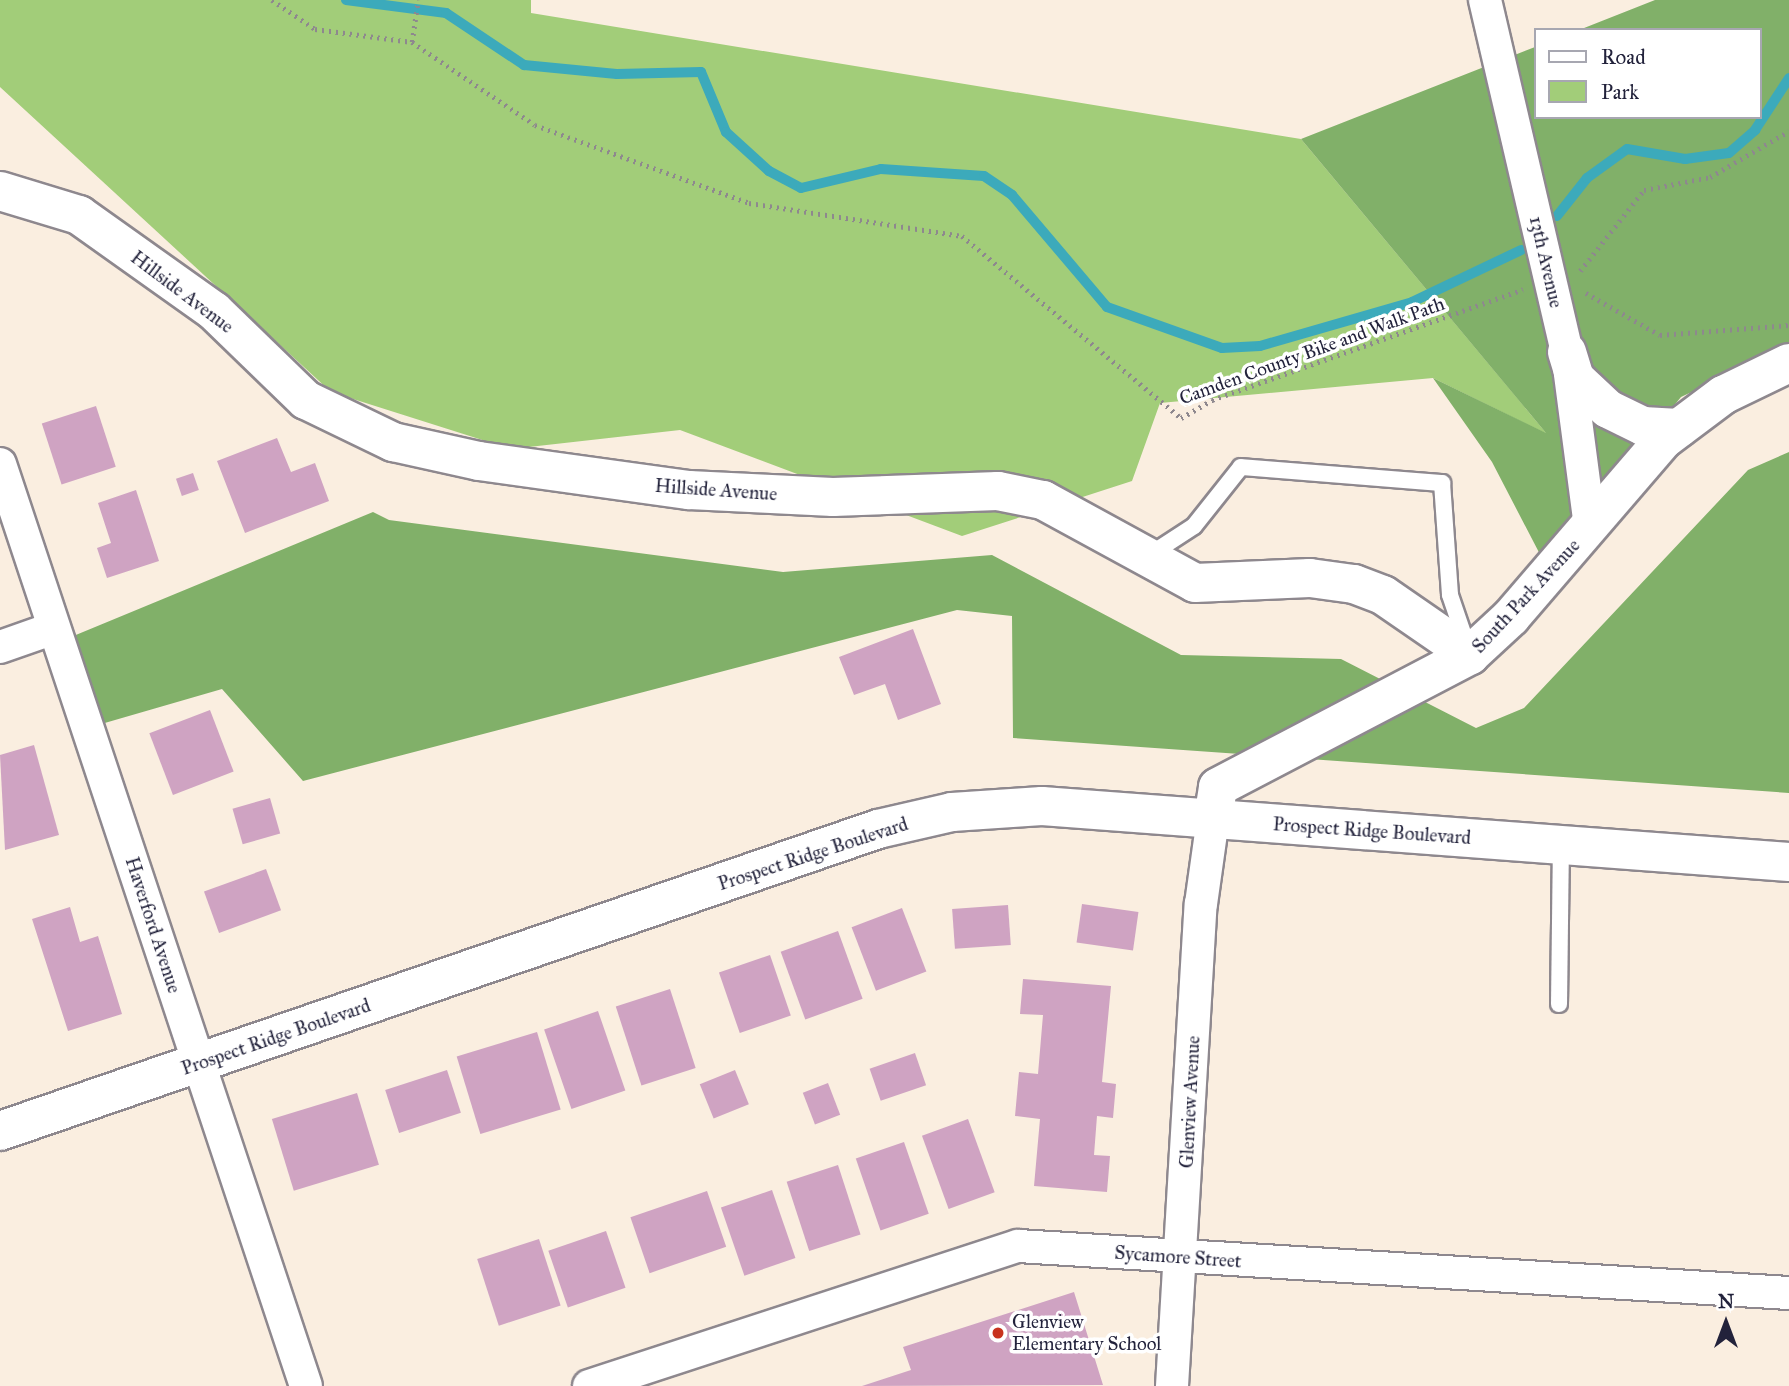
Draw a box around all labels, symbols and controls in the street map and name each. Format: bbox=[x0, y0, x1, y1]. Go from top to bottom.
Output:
legend bbox=[1534, 28, 1761, 119]
text: Road bbox=[1601, 44, 1646, 70]
text: Park bbox=[1601, 79, 1639, 105]
street label: 13th Avenue bbox=[1524, 214, 1568, 310]
street label: Hillside Avenue bbox=[126, 246, 238, 338]
street label: Camden County Bike and Walk Path bbox=[1176, 292, 1448, 410]
street label: Hillside Avenue bbox=[654, 474, 778, 506]
street label: South Park Avenue bbox=[1467, 534, 1585, 658]
street label: Prospect Ridge Boulevard bbox=[715, 812, 911, 896]
street label: Prospect Ridge Boulevard bbox=[1272, 813, 1472, 849]
street label: Haverford Avenue bbox=[120, 854, 186, 996]
street label: Prospect Ridge Boulevard bbox=[178, 994, 374, 1080]
street label: Glenview Avenue bbox=[1175, 1035, 1205, 1169]
street label: Sycamore Street bbox=[1114, 1241, 1242, 1273]
north arrow bbox=[1691, 1288, 1761, 1358]
text: N bbox=[1718, 1290, 1734, 1313]
place label: Glenview Elementary School bbox=[1012, 1311, 1161, 1355]
marker: Glenview Elementary School bbox=[990, 1325, 1006, 1341]

